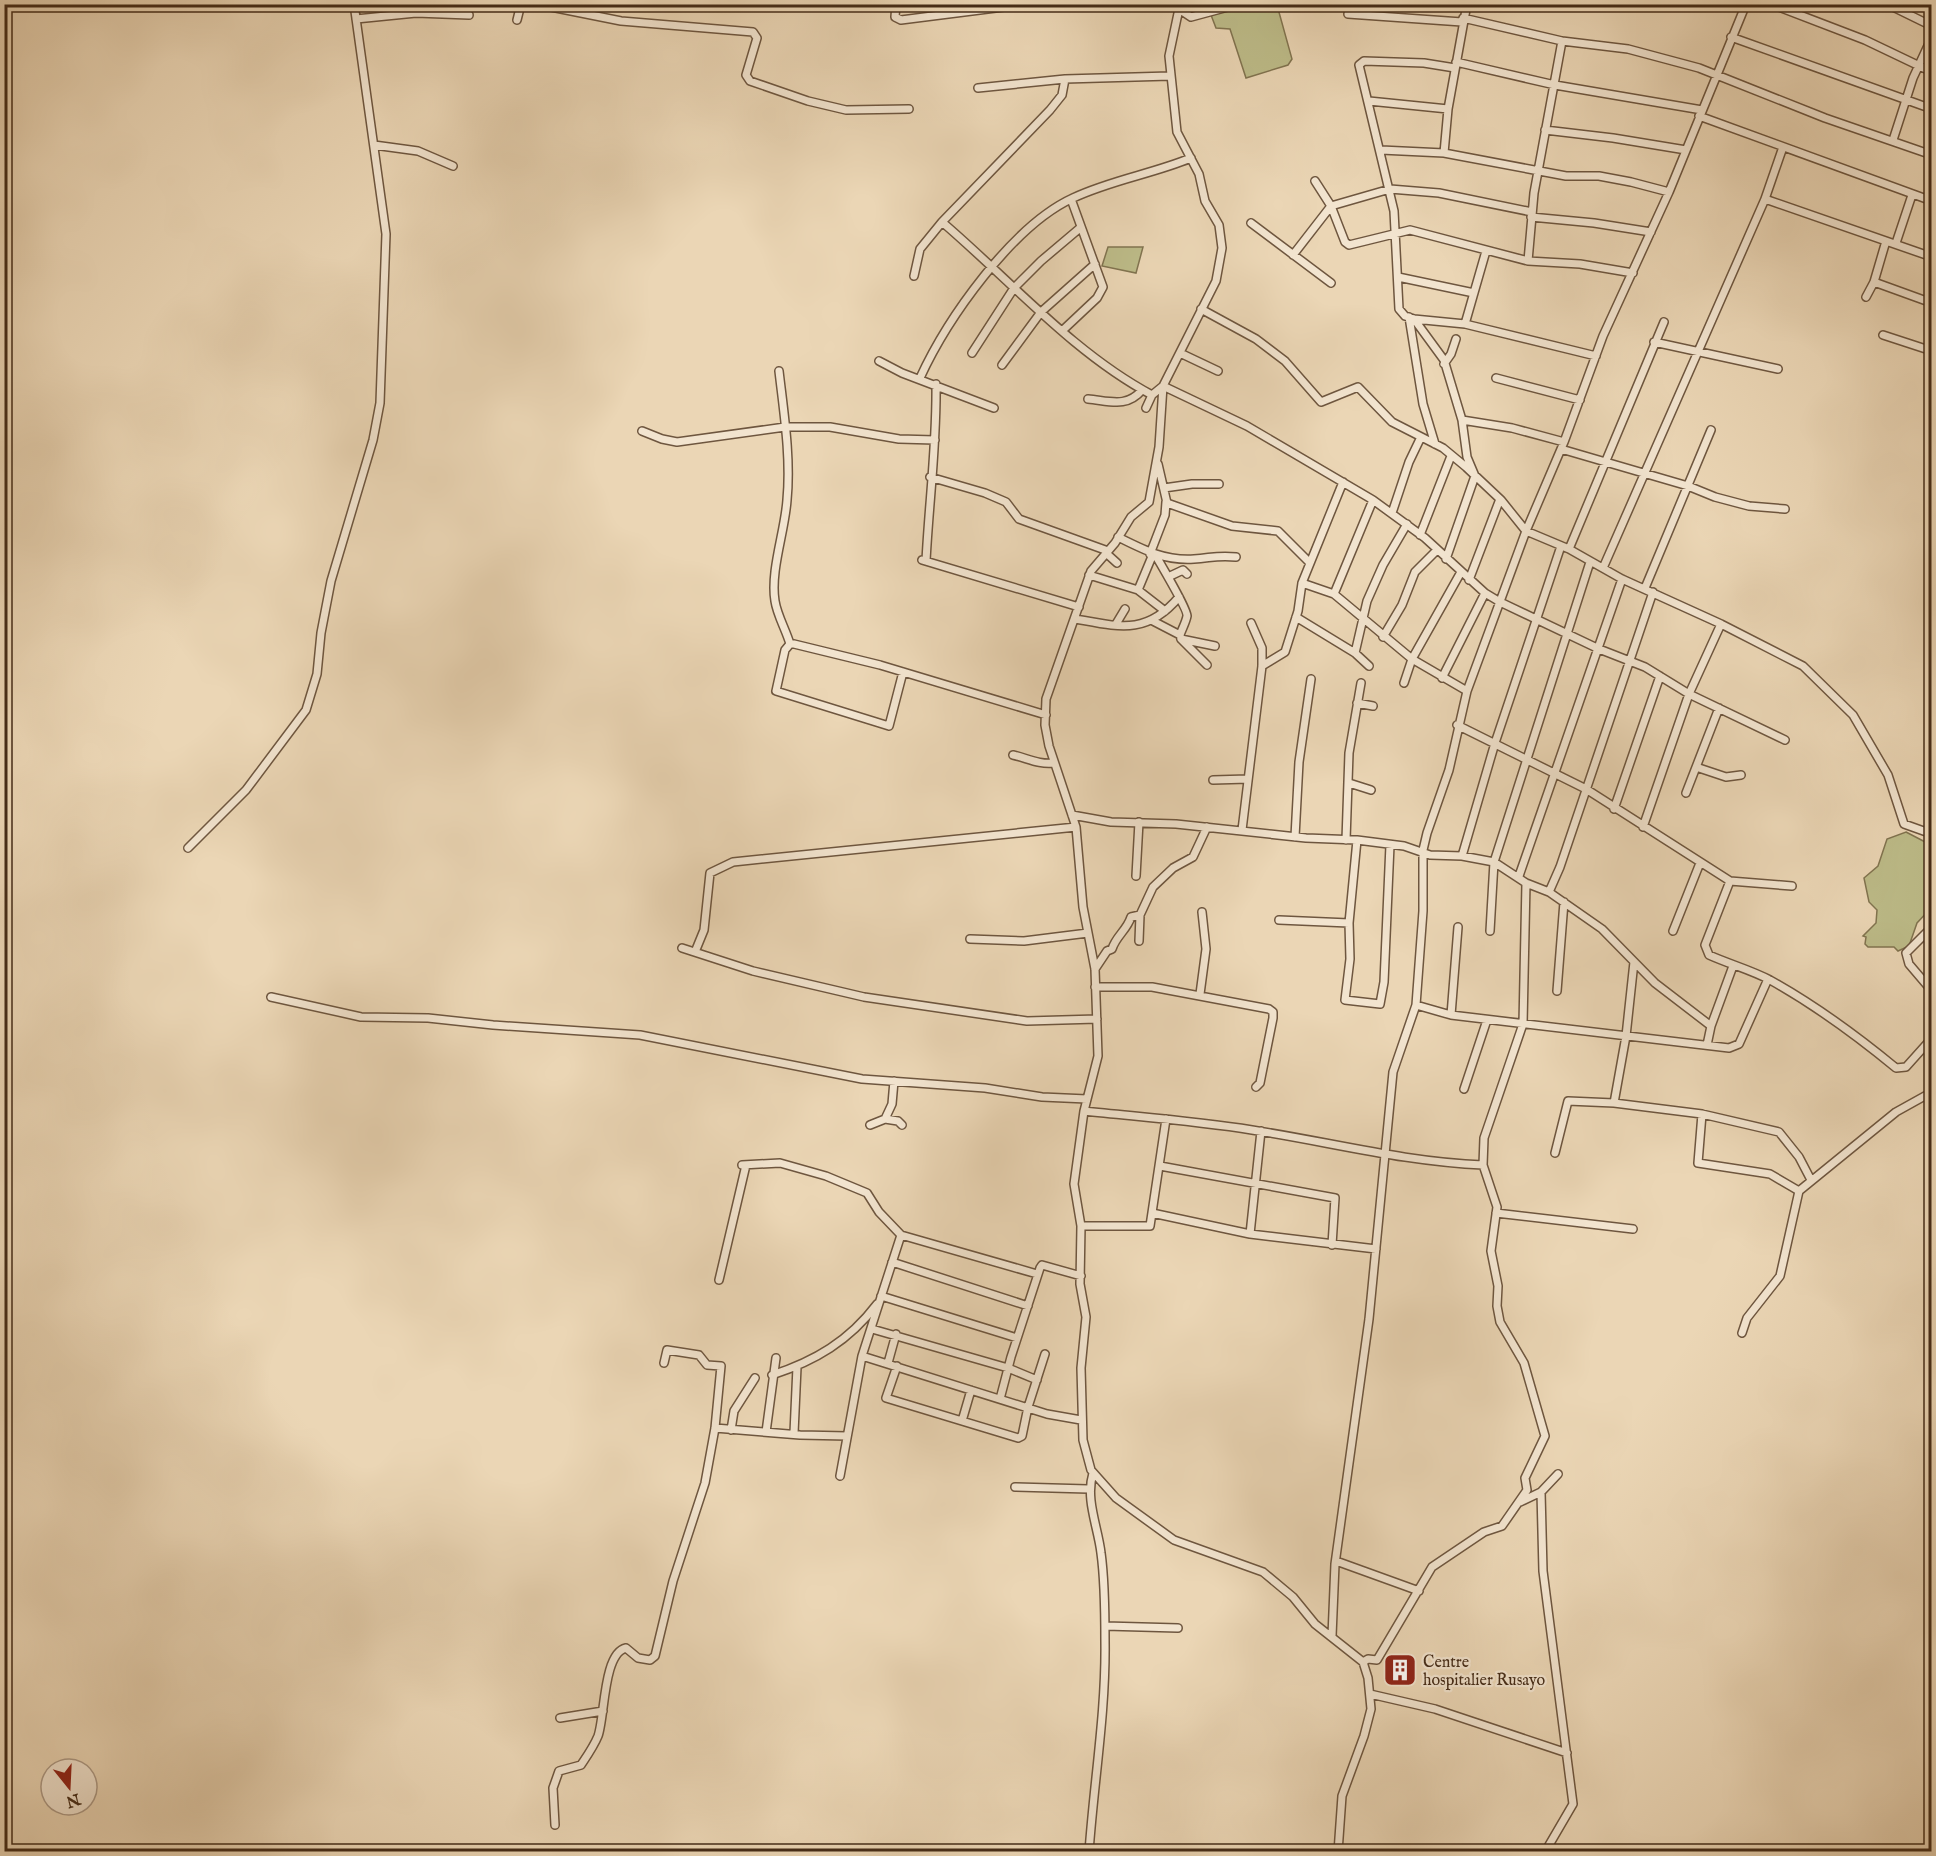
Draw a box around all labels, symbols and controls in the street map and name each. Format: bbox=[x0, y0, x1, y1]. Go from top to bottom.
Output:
building icon: Centre hospitalier Rusayo bbox=[1382, 1652, 1418, 1688]
place label: Centre hospitalier Rusayo bbox=[1423, 1653, 1546, 1691]
north arrow bbox=[39, 1757, 99, 1817]
text: N bbox=[63, 1787, 84, 1811]

